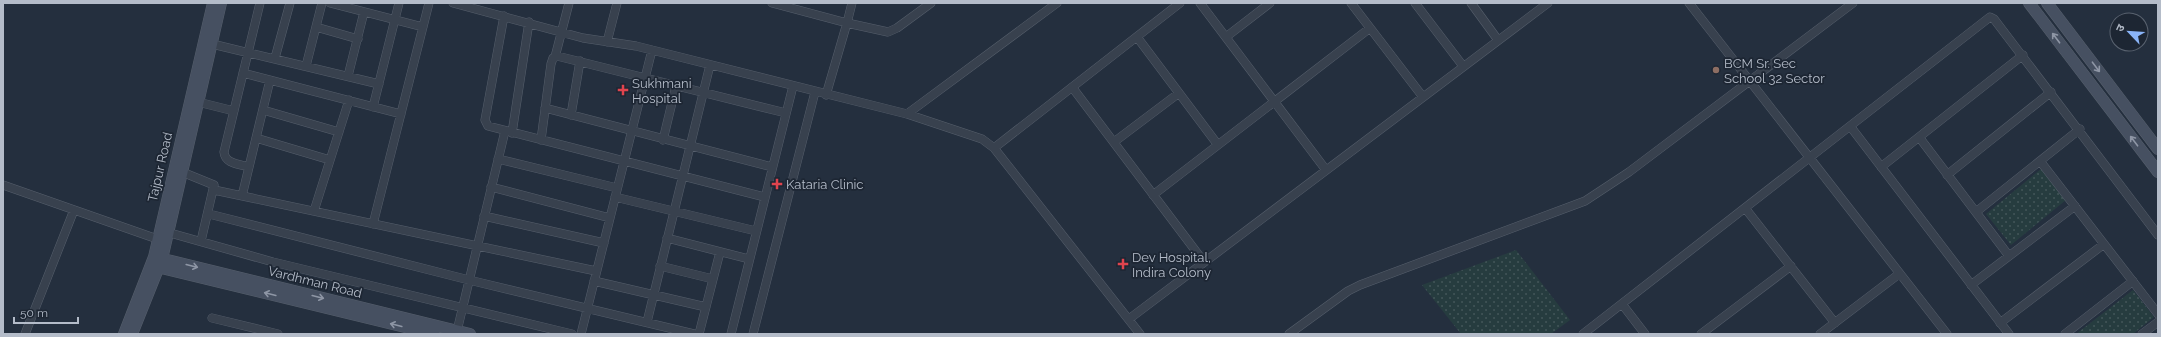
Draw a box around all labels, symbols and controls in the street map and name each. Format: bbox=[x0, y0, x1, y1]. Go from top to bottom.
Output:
north arrow bbox=[2109, 12, 2149, 52]
text: उ bbox=[2113, 22, 2128, 34]
one-way arrow bbox=[2051, 33, 2060, 44]
place label: BCM Sr. Sec School 32 Sector bbox=[1724, 56, 1825, 86]
one-way arrow bbox=[2092, 62, 2100, 73]
marker: BCM Sr. Sec School 32 Sector bbox=[1711, 65, 1721, 75]
place label: Sukhmani Hospital bbox=[632, 76, 692, 106]
marker: Sukhmani Hospital bbox=[617, 84, 629, 96]
street label: Tajpur Road bbox=[145, 131, 175, 203]
one-way arrow bbox=[2130, 136, 2139, 147]
place label: Kataria Clinic bbox=[786, 177, 863, 192]
marker: Kataria Clinic bbox=[771, 178, 783, 190]
place label: Dev Hospital, Indira Colony bbox=[1132, 250, 1211, 280]
marker: Dev Hospital, Indira Colony bbox=[1117, 258, 1129, 270]
one-way arrow bbox=[185, 263, 198, 270]
street label: Vardhman Road bbox=[266, 263, 364, 301]
one-way arrow bbox=[264, 290, 277, 298]
one-way arrow bbox=[311, 294, 324, 301]
scale bar bbox=[14, 299, 78, 325]
text: 50 m bbox=[20, 306, 48, 320]
one-way arrow bbox=[390, 320, 403, 328]

